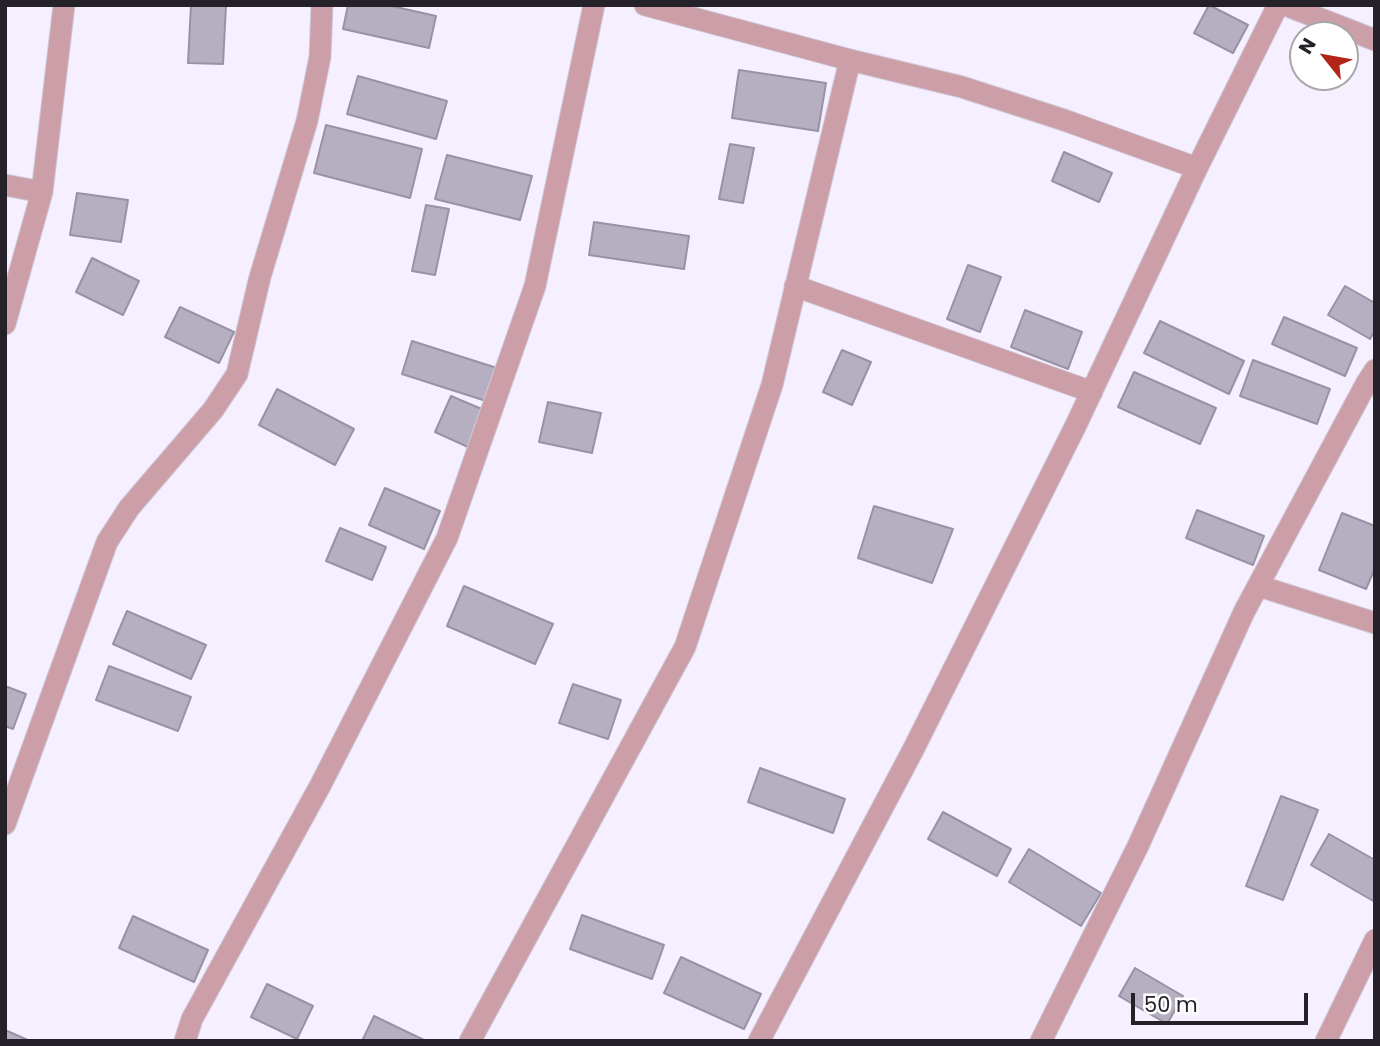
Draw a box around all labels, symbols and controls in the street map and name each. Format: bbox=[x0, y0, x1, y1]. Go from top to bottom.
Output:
north arrow bbox=[1289, 21, 1359, 91]
text: N bbox=[1292, 33, 1323, 59]
scale bar bbox=[1135, 979, 1312, 1023]
text: 50 m bbox=[1144, 990, 1198, 1019]

